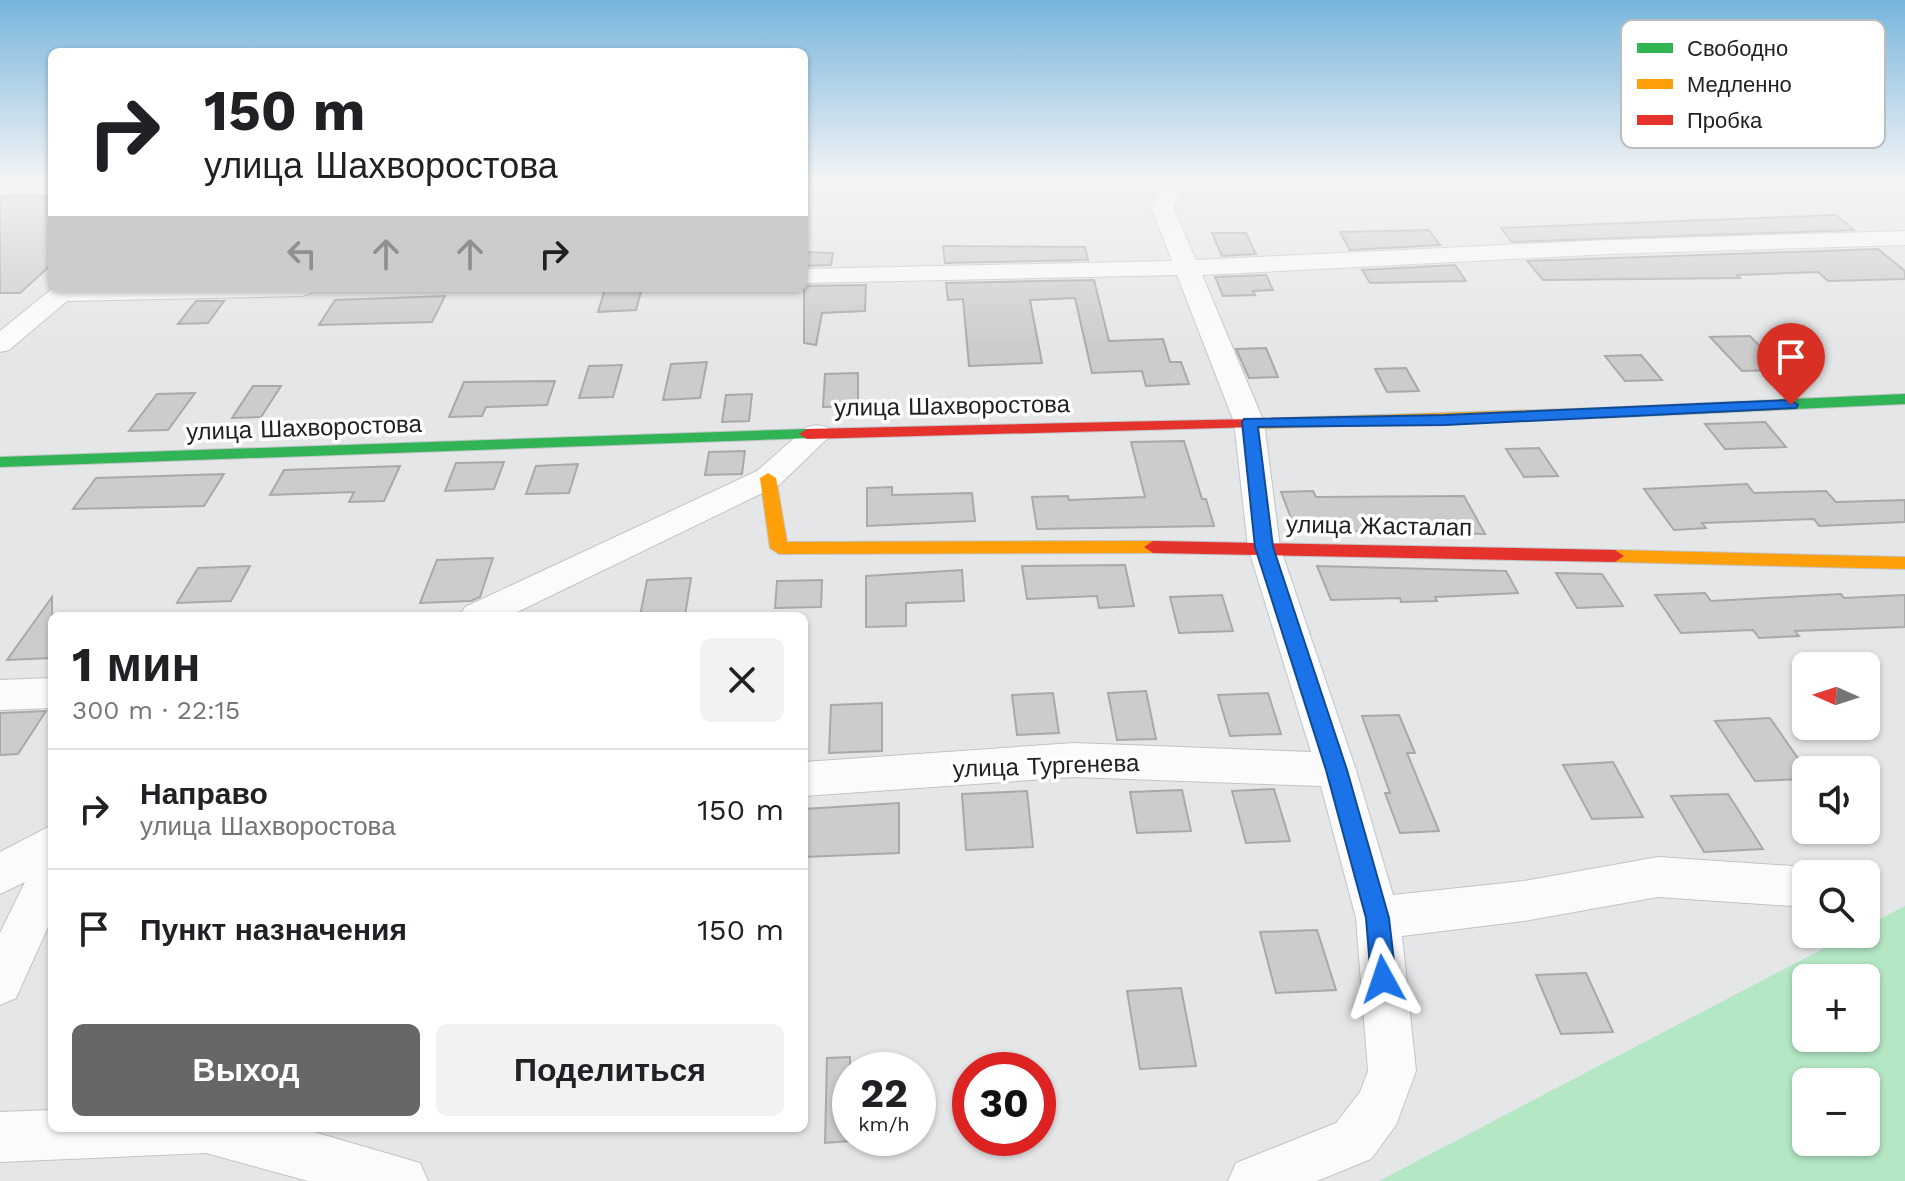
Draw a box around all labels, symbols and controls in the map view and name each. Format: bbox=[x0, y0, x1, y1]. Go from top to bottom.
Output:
legend bbox=[1621, 20, 1885, 148]
text: Свободно bbox=[1687, 36, 1788, 61]
text: Медленно bbox=[1687, 72, 1792, 97]
text: 150 m bbox=[204, 78, 366, 144]
icon: right bbox=[72, 80, 176, 184]
text: Пробка bbox=[1687, 108, 1763, 133]
text: улица Шахворостова bbox=[204, 145, 558, 187]
icon: left bbox=[280, 232, 324, 276]
icon: ahead bbox=[364, 232, 408, 276]
icon: ahead bbox=[448, 232, 492, 276]
icon: right bbox=[532, 232, 576, 276]
pin bbox=[1757, 323, 1825, 405]
icon: arrive bbox=[1769, 335, 1813, 379]
street label: улица Шахворостова bbox=[834, 390, 1071, 422]
street label: улица Шахворостова bbox=[186, 410, 423, 446]
street label: улица Жасталап bbox=[1286, 510, 1472, 542]
text: 1 мин bbox=[72, 636, 200, 693]
button: close bbox=[700, 638, 784, 722]
north arrow bbox=[1792, 652, 1880, 740]
map controls bbox=[1792, 652, 1880, 1156]
text: 300 m · 22:15 bbox=[72, 695, 240, 725]
street label: улица Тургенева bbox=[952, 749, 1140, 783]
button: sound bbox=[1792, 756, 1880, 844]
text: Направо bbox=[140, 776, 268, 811]
icon: right bbox=[72, 787, 116, 831]
text: 150 m bbox=[697, 792, 784, 827]
text: улица Шахворостова bbox=[140, 811, 396, 841]
button: search bbox=[1792, 860, 1880, 948]
icon: arrive bbox=[72, 907, 116, 951]
text: Пункт назначения bbox=[140, 912, 407, 947]
text: 150 m bbox=[697, 912, 784, 947]
position arrow bbox=[1341, 937, 1425, 1021]
button: + bbox=[1792, 964, 1880, 1052]
button: Выход bbox=[72, 1024, 420, 1116]
button: Поделиться bbox=[436, 1024, 784, 1116]
speed limit sign: 30 bbox=[952, 1052, 1056, 1156]
button: − bbox=[1792, 1068, 1880, 1156]
text: 22 bbox=[860, 1070, 908, 1117]
text: km/h bbox=[858, 1112, 910, 1136]

